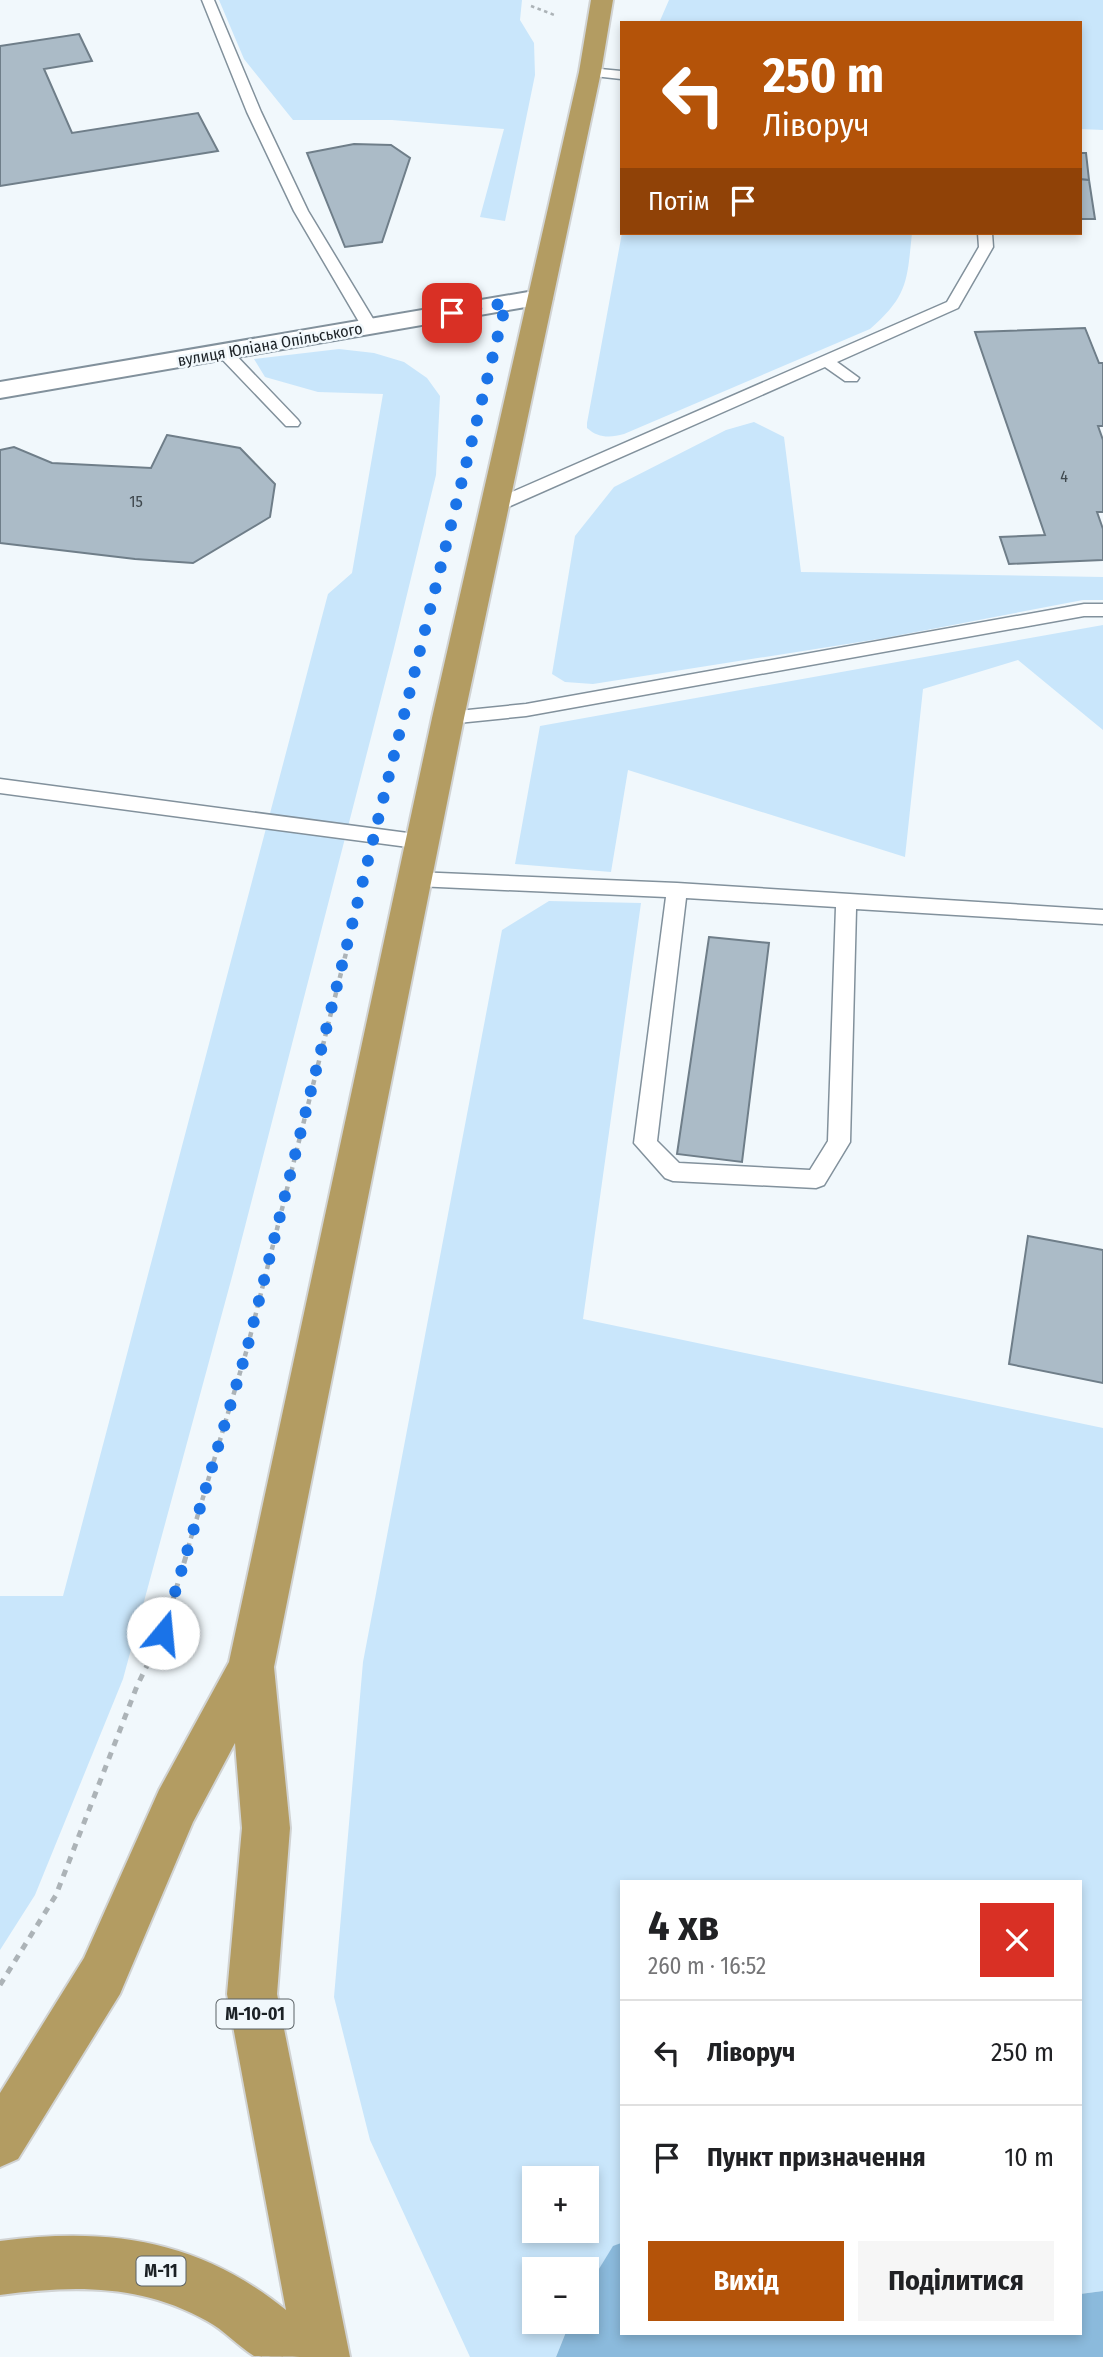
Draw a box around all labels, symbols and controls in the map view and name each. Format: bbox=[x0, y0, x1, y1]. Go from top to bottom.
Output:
text: 250 m bbox=[763, 46, 884, 105]
icon: left bbox=[648, 49, 739, 140]
text: Ліворуч bbox=[763, 106, 870, 144]
icon: arrive bbox=[724, 182, 762, 220]
text: Потім bbox=[648, 186, 710, 217]
pin bbox=[422, 283, 482, 343]
icon: arrive bbox=[433, 294, 471, 332]
street label: вулиця Юліана Опільського bbox=[176, 319, 364, 370]
house number: 4 bbox=[1060, 467, 1068, 486]
house number: 15 bbox=[129, 492, 143, 511]
position arrow bbox=[126, 1596, 200, 1670]
text: 4 хв bbox=[648, 1901, 719, 1951]
button: close bbox=[980, 1903, 1054, 1977]
text: 260 m · 16:52 bbox=[648, 1952, 766, 1980]
road number: М-10-01 bbox=[216, 2000, 294, 2028]
icon: left bbox=[648, 2034, 686, 2072]
text: Ліворуч bbox=[707, 2037, 795, 2068]
text: 250 m bbox=[991, 2037, 1054, 2068]
icon: arrive bbox=[648, 2139, 686, 2177]
text: Пункт призначення bbox=[707, 2142, 926, 2173]
text: 10 m bbox=[1004, 2142, 1054, 2173]
map controls bbox=[522, 2166, 599, 2334]
button: + bbox=[522, 2166, 599, 2243]
button: Вихід bbox=[648, 2241, 844, 2321]
button: Поділитися bbox=[858, 2241, 1054, 2321]
road number: М-11 bbox=[136, 2256, 186, 2286]
button: − bbox=[522, 2257, 599, 2334]

